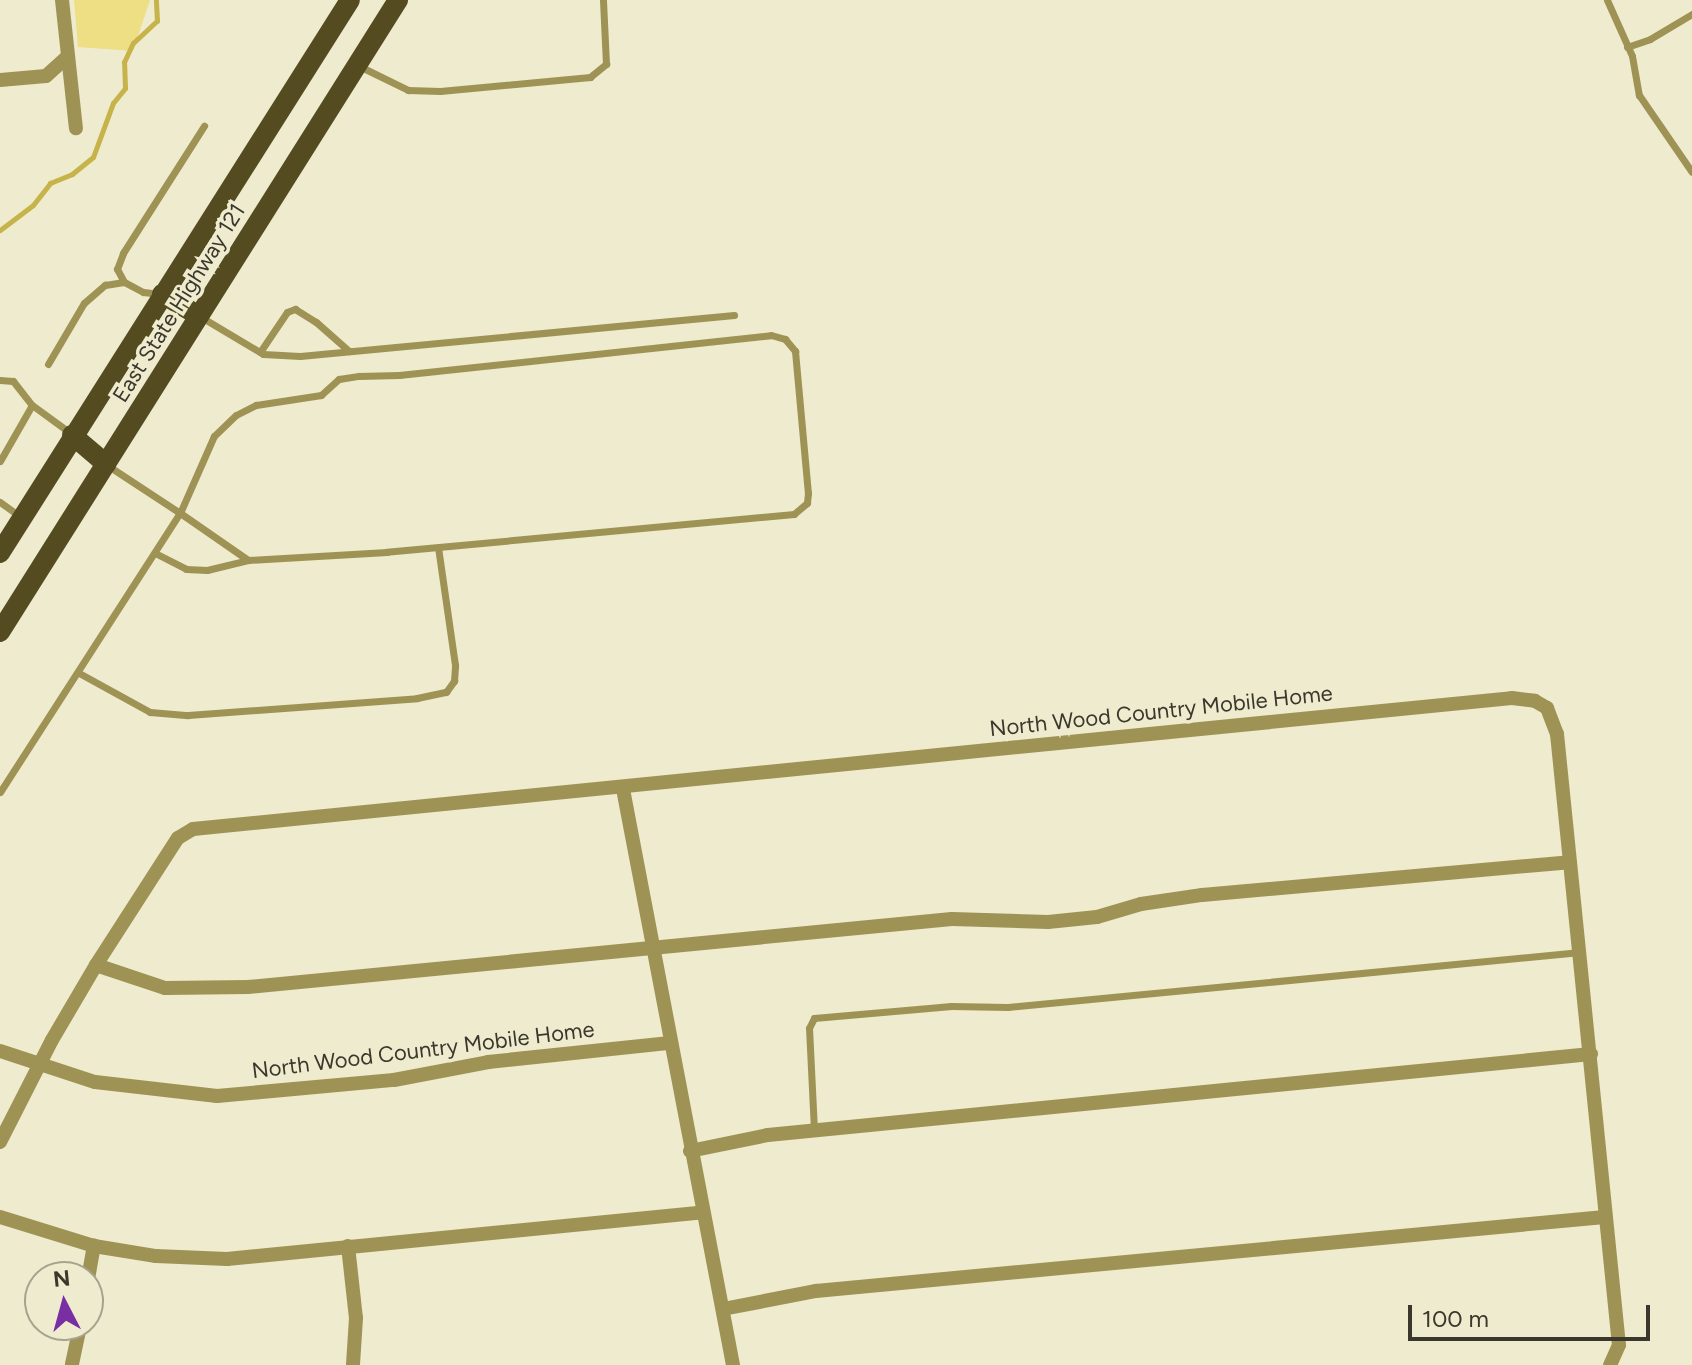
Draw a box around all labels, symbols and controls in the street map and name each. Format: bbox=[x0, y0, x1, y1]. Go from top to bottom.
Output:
street label: East State Highway 121 bbox=[107, 199, 251, 407]
street label: North Wood Country Mobile Home bbox=[988, 680, 1334, 742]
street label: North Wood Country Mobile Home bbox=[250, 1016, 596, 1084]
north arrow bbox=[24, 1261, 104, 1341]
text: N bbox=[52, 1264, 72, 1293]
scale bar bbox=[1412, 1289, 1654, 1339]
text: 100 m bbox=[1422, 1304, 1489, 1333]

